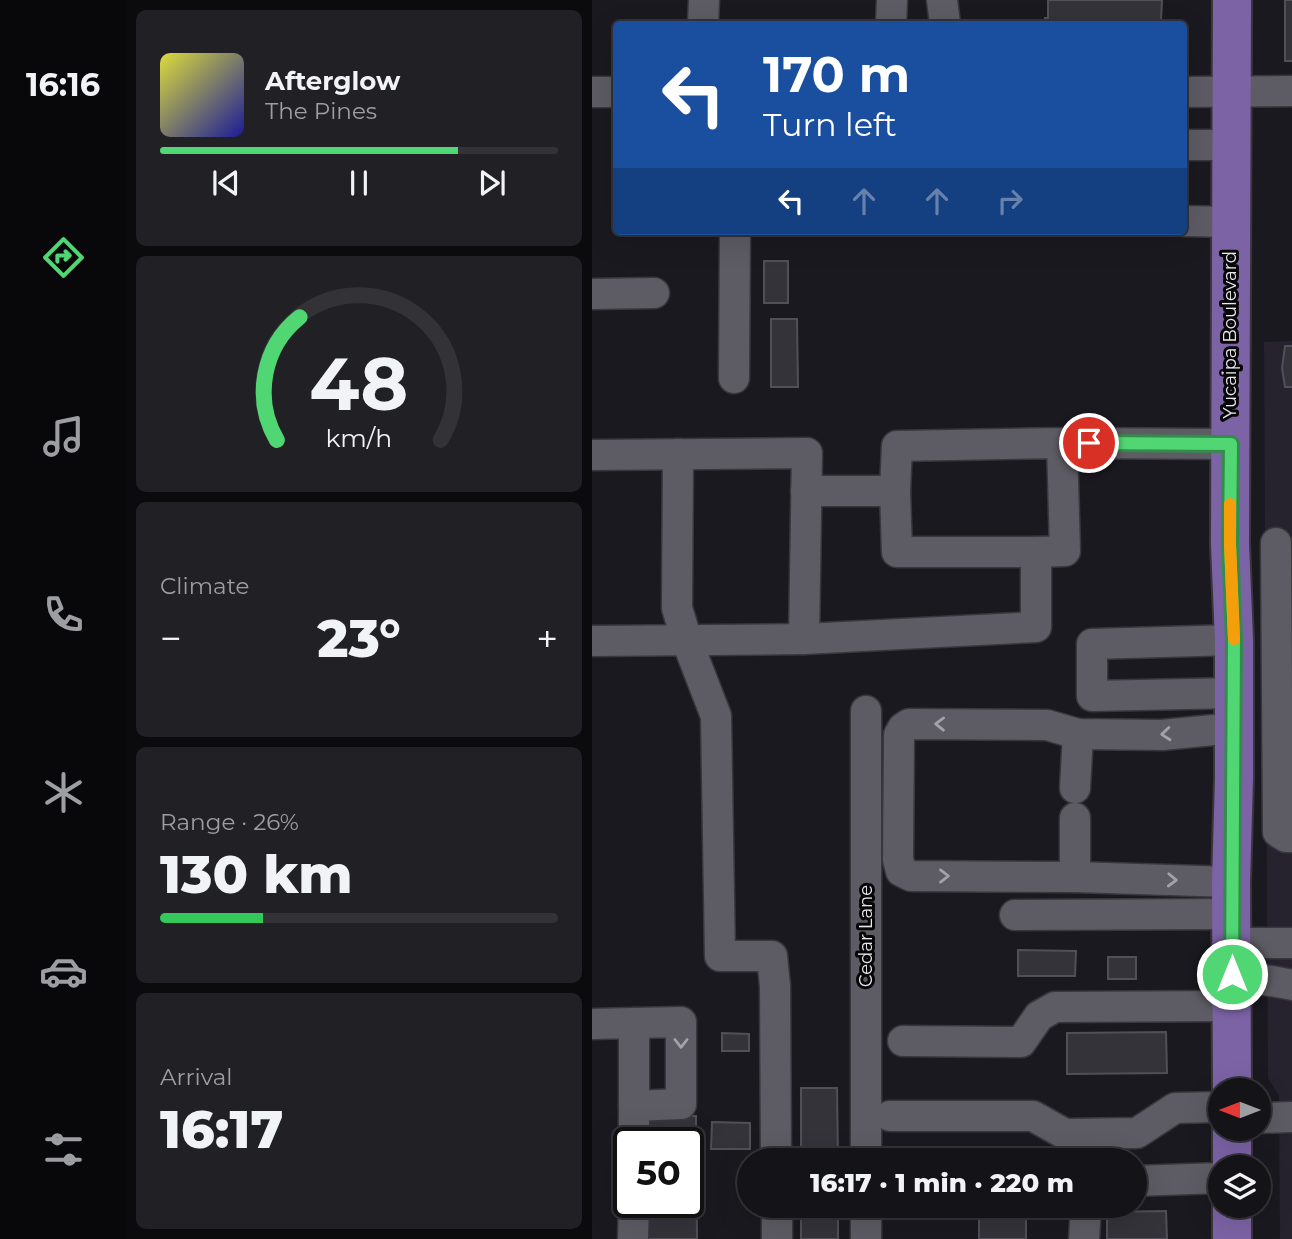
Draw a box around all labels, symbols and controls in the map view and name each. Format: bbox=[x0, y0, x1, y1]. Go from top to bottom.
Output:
text: 170 m bbox=[763, 45, 910, 104]
icon: left bbox=[648, 49, 739, 140]
text: 16:16 bbox=[26, 65, 100, 104]
text: Afterglow bbox=[265, 65, 400, 97]
text: The Pines bbox=[265, 97, 377, 125]
text: Turn left bbox=[763, 105, 897, 144]
icon: previous bbox=[207, 164, 245, 202]
icon: pause bbox=[340, 164, 378, 202]
icon: next bbox=[473, 164, 511, 202]
icon: left bbox=[772, 182, 810, 220]
icon: ahead bbox=[845, 182, 883, 220]
icon: ahead bbox=[918, 182, 956, 220]
icon: right bbox=[991, 182, 1029, 220]
icon: directions bbox=[39, 233, 88, 282]
street label: Yucaipa Boulevard bbox=[1219, 251, 1241, 419]
text: 48 bbox=[310, 340, 408, 428]
icon: music bbox=[39, 412, 88, 461]
pin bbox=[1059, 413, 1119, 473]
text: km/h bbox=[326, 422, 392, 452]
icon: arrive bbox=[1070, 424, 1108, 462]
text: Climate bbox=[160, 572, 249, 600]
icon: phone bbox=[39, 590, 88, 639]
text: 23° bbox=[317, 607, 401, 670]
text: − bbox=[160, 615, 182, 662]
text: + bbox=[536, 615, 558, 662]
one-way arrow bbox=[935, 716, 945, 732]
one-way arrow bbox=[1161, 726, 1172, 741]
icon: climate bbox=[39, 768, 88, 817]
text: Range · 26% bbox=[160, 808, 299, 836]
text: 130 km bbox=[160, 843, 353, 906]
one-way arrow bbox=[939, 868, 950, 884]
one-way arrow bbox=[1166, 873, 1177, 888]
street label: Cedar Lane bbox=[855, 885, 877, 987]
position arrow bbox=[1195, 937, 1269, 1011]
icon: car bbox=[39, 947, 88, 996]
one-way arrow bbox=[673, 1038, 689, 1049]
text: Arrival bbox=[160, 1063, 233, 1091]
north arrow bbox=[1208, 1078, 1271, 1141]
map controls bbox=[1208, 1078, 1271, 1218]
text: 16:17 bbox=[160, 1098, 283, 1161]
icon: filters bbox=[39, 1125, 88, 1174]
speed limit sign: 50 bbox=[613, 1127, 704, 1218]
button: layers bbox=[1208, 1155, 1271, 1218]
text: 16:17 · 1 min · 220 m bbox=[810, 1167, 1074, 1199]

